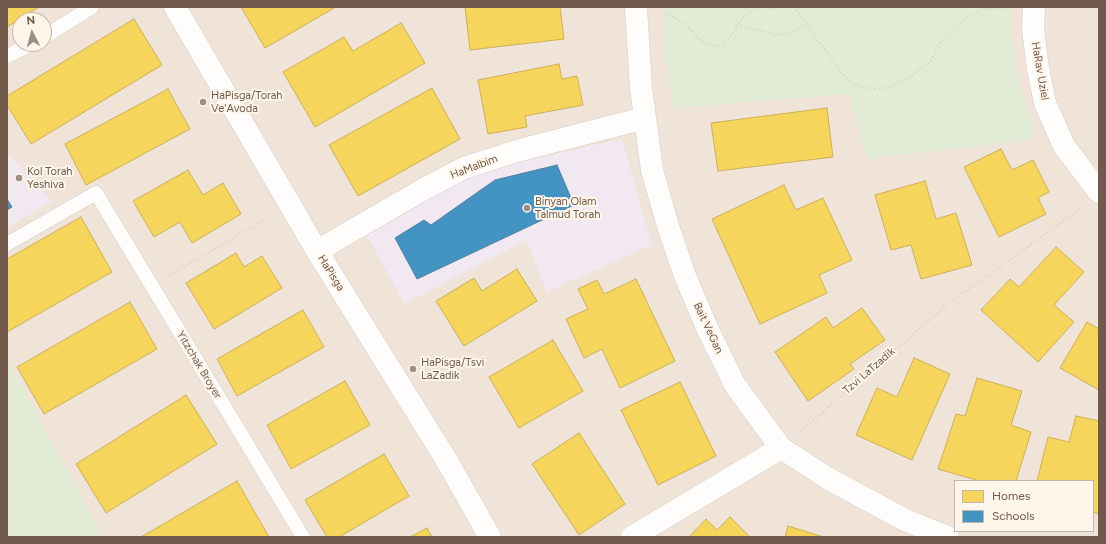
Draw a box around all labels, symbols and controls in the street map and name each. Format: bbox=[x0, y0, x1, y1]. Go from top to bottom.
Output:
north arrow bbox=[12, 12, 52, 52]
text: N bbox=[26, 14, 36, 27]
street label: HaRav Uziel bbox=[1028, 41, 1052, 101]
place label: HaPisga/Torah Ve'Avoda bbox=[211, 89, 283, 115]
marker: HaPisga/Torah Ve'Avoda bbox=[198, 97, 208, 107]
street label: HaMalbim bbox=[448, 152, 500, 182]
place label: Kol Torah Yeshiva bbox=[27, 165, 72, 191]
marker: Kol Torah Yeshiva bbox=[14, 173, 24, 183]
place label: Binyan Olam Talmud Torah bbox=[535, 195, 600, 221]
marker: Binyan Olam Talmud Torah bbox=[522, 203, 532, 213]
street label: HaPisga bbox=[315, 253, 347, 293]
street label: Bait VeGan bbox=[690, 300, 726, 356]
street label: Yitzchak Broyer bbox=[174, 329, 224, 401]
street label: Tzvi LaTzadik bbox=[840, 345, 898, 397]
place label: HaPisga/Tsvi LaZadik bbox=[421, 356, 484, 382]
marker: HaPisga/Tsvi LaZadik bbox=[408, 364, 418, 374]
legend bbox=[954, 480, 1094, 532]
text: Homes bbox=[992, 489, 1030, 503]
text: Schools bbox=[992, 509, 1035, 523]

